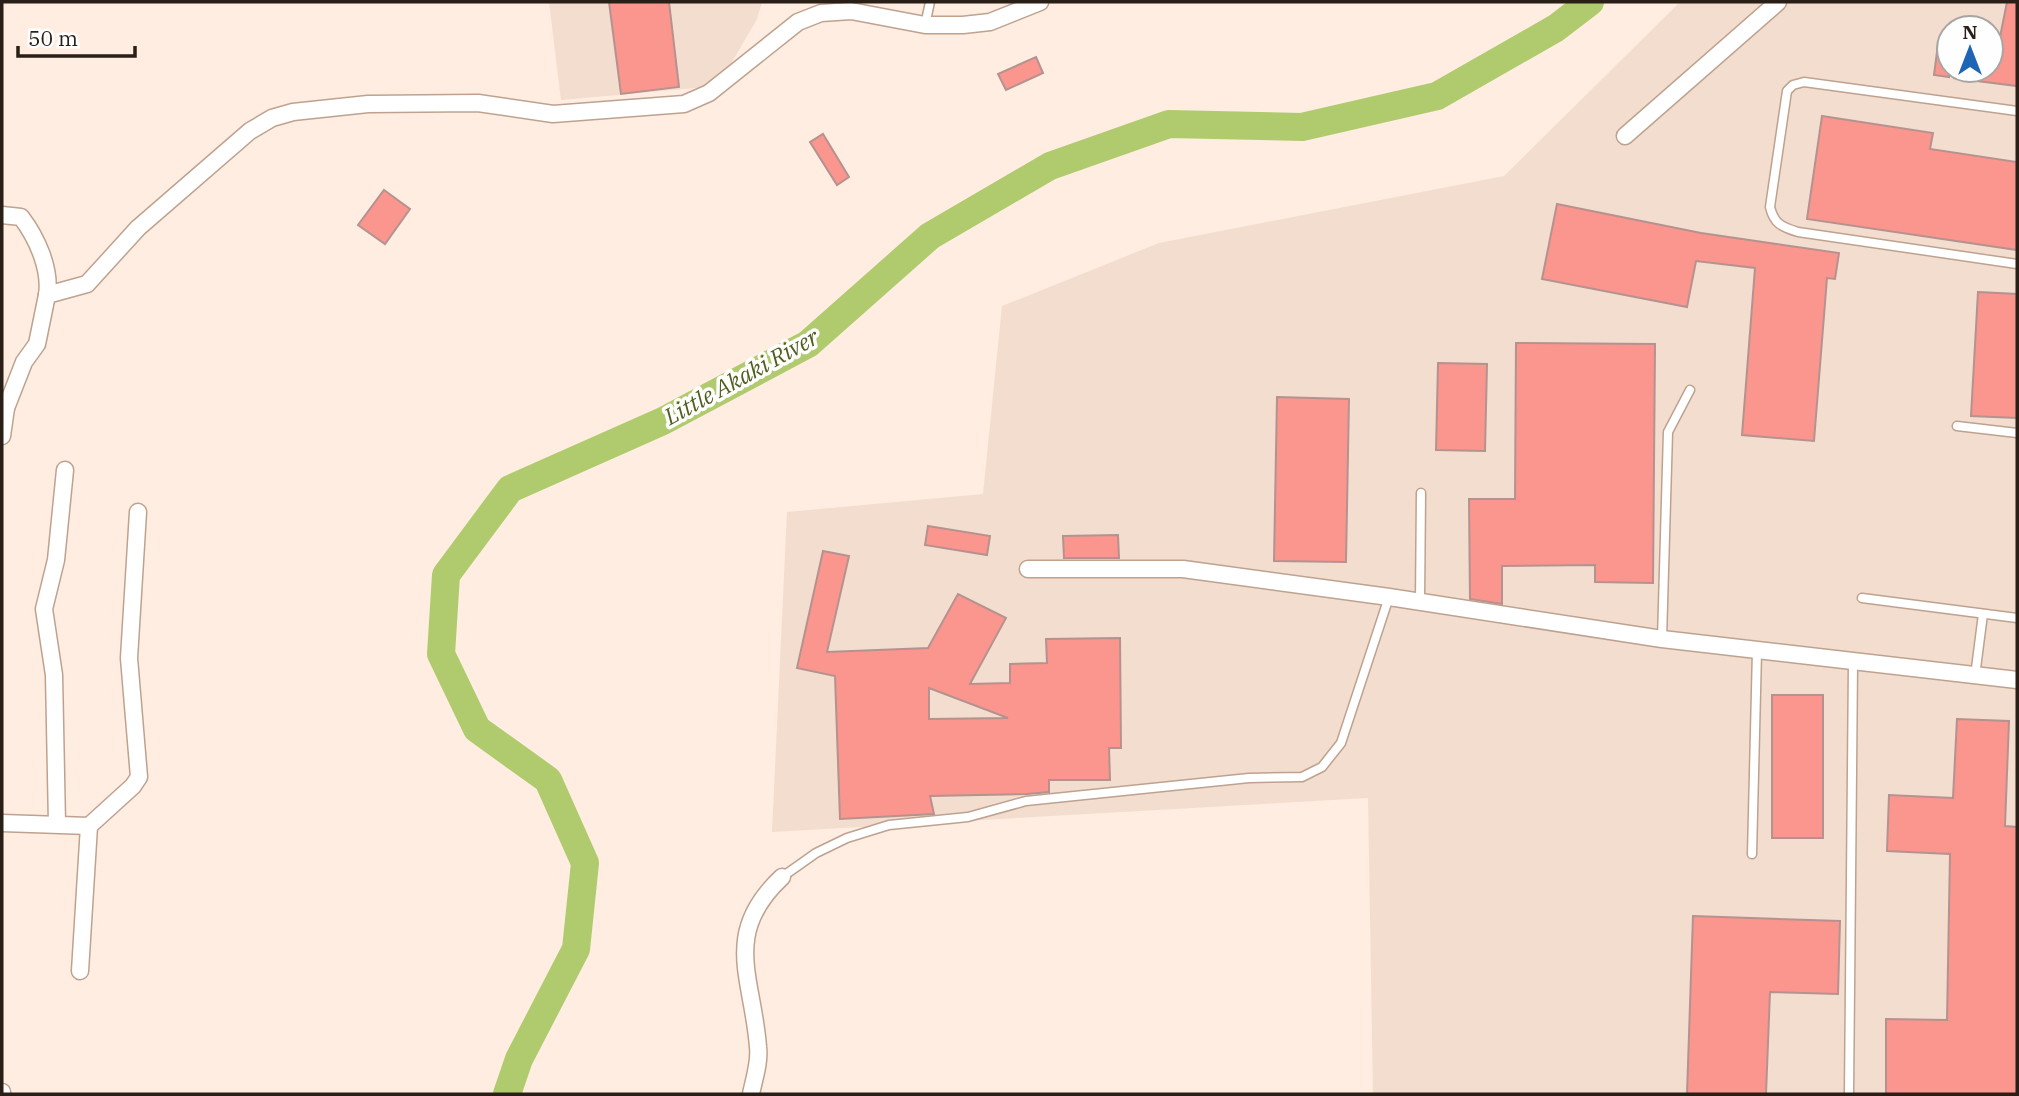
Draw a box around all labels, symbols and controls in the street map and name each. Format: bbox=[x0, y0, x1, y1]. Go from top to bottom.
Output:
scale bar bbox=[18, 14, 135, 58]
north arrow bbox=[1935, 14, 2005, 84]
text: N bbox=[1962, 20, 1978, 44]
text: 50 m bbox=[28, 24, 78, 52]
water label: Little Akaki River bbox=[658, 321, 824, 431]

